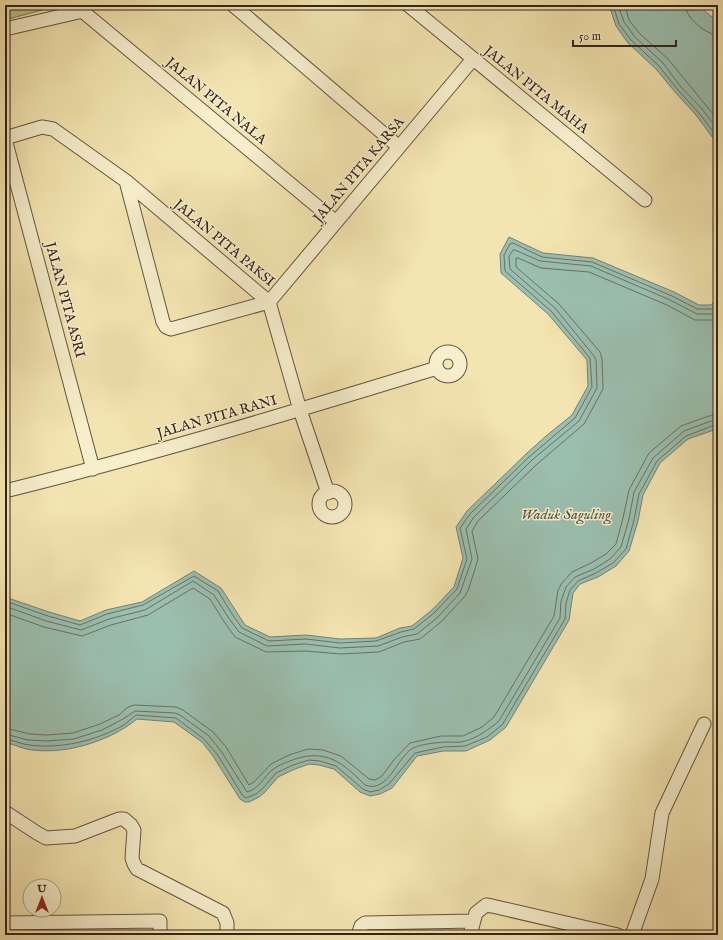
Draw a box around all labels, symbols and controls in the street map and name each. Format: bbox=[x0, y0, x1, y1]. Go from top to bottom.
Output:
scale bar bbox=[573, 22, 676, 48]
text: 50 m bbox=[579, 29, 601, 44]
street label: JALAN PITA MAHA bbox=[478, 41, 593, 138]
street label: JALAN PITA NALA bbox=[160, 52, 271, 149]
street label: JALAN PITA KARSA bbox=[308, 113, 409, 228]
street label: JALAN PITA PAKSI bbox=[168, 194, 278, 291]
street label: JALAN PITA ASRI bbox=[40, 238, 89, 360]
street label: JALAN PITA RANI bbox=[153, 391, 279, 443]
water label: Waduk Saguling bbox=[521, 505, 612, 525]
north arrow bbox=[22, 878, 62, 918]
text: U bbox=[36, 882, 47, 896]

